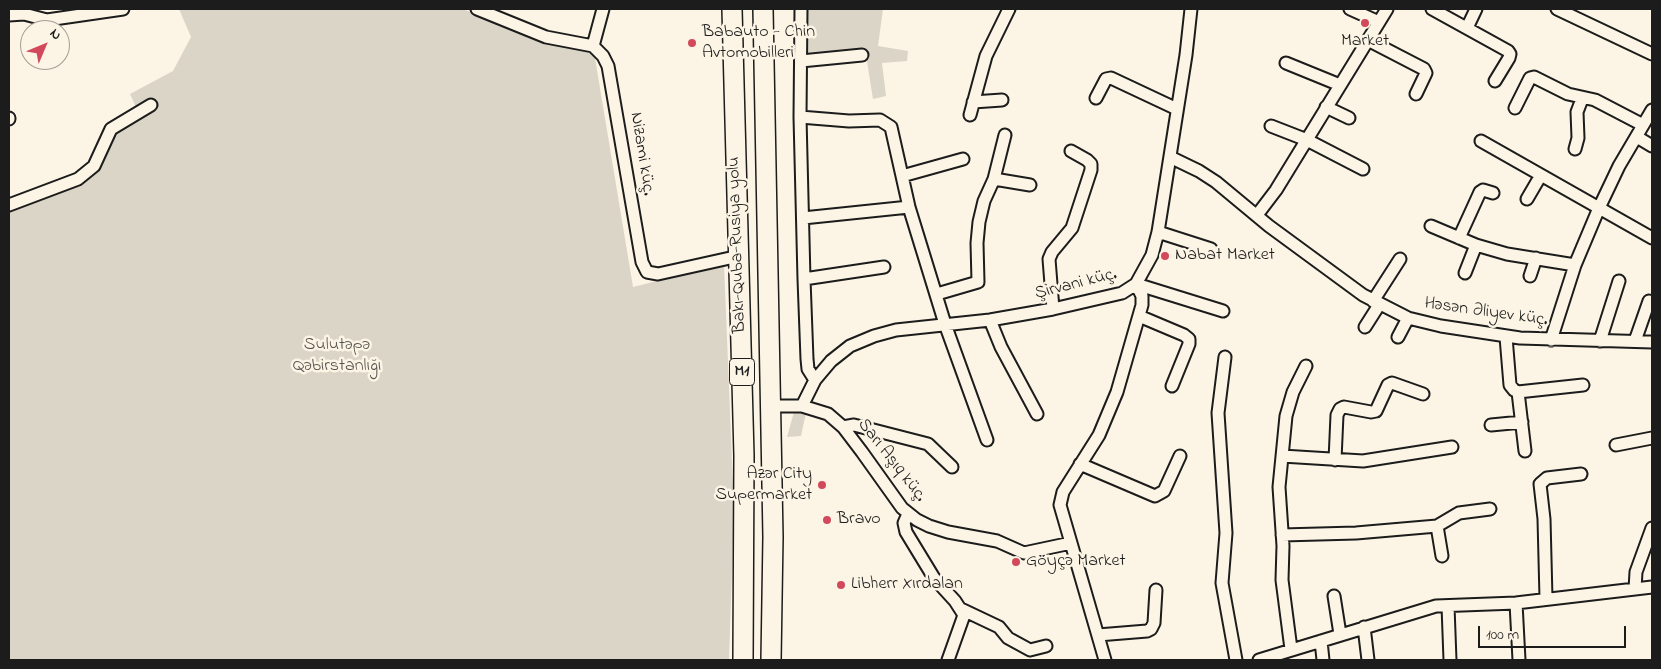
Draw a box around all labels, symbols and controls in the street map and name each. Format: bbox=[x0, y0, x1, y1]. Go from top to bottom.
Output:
marker: Market bbox=[1359, 17, 1371, 29]
north arrow bbox=[20, 20, 70, 70]
place label: Babauto - Chin Avtomobilleri bbox=[702, 22, 815, 64]
text: N bbox=[44, 24, 66, 46]
place label: Market bbox=[1341, 31, 1389, 53]
marker: Babauto - Chin Avtomobilleri bbox=[686, 37, 698, 49]
street label: Nizami küç. bbox=[624, 111, 658, 197]
street label: Bakı-Quba-Rusiya yolu bbox=[724, 156, 752, 334]
place label: Nabat Market bbox=[1175, 245, 1275, 267]
marker: Nabat Market bbox=[1159, 250, 1171, 262]
street label: Şirvani küç. bbox=[1033, 264, 1119, 306]
street label: Həsən Əliyev küç. bbox=[1423, 294, 1549, 332]
park label: Sulutəpə Qəbirstanlığı bbox=[293, 335, 381, 378]
road number: M1 bbox=[730, 358, 754, 386]
street label: Sarı Aşıq küç. bbox=[852, 415, 930, 507]
place label: Azər City Supermarket bbox=[716, 464, 812, 506]
marker: Azər City Supermarket bbox=[816, 479, 828, 491]
place label: Bravo bbox=[837, 509, 881, 531]
marker: Bravo bbox=[821, 514, 833, 526]
place label: Göyçə Market bbox=[1026, 551, 1126, 573]
marker: Göyçə Market bbox=[1010, 556, 1022, 568]
place label: Libherr Xırdalan bbox=[851, 574, 963, 596]
marker: Libherr Xırdalan bbox=[835, 579, 847, 591]
scale bar bbox=[1481, 616, 1628, 648]
text: 100 m bbox=[1486, 624, 1519, 646]

